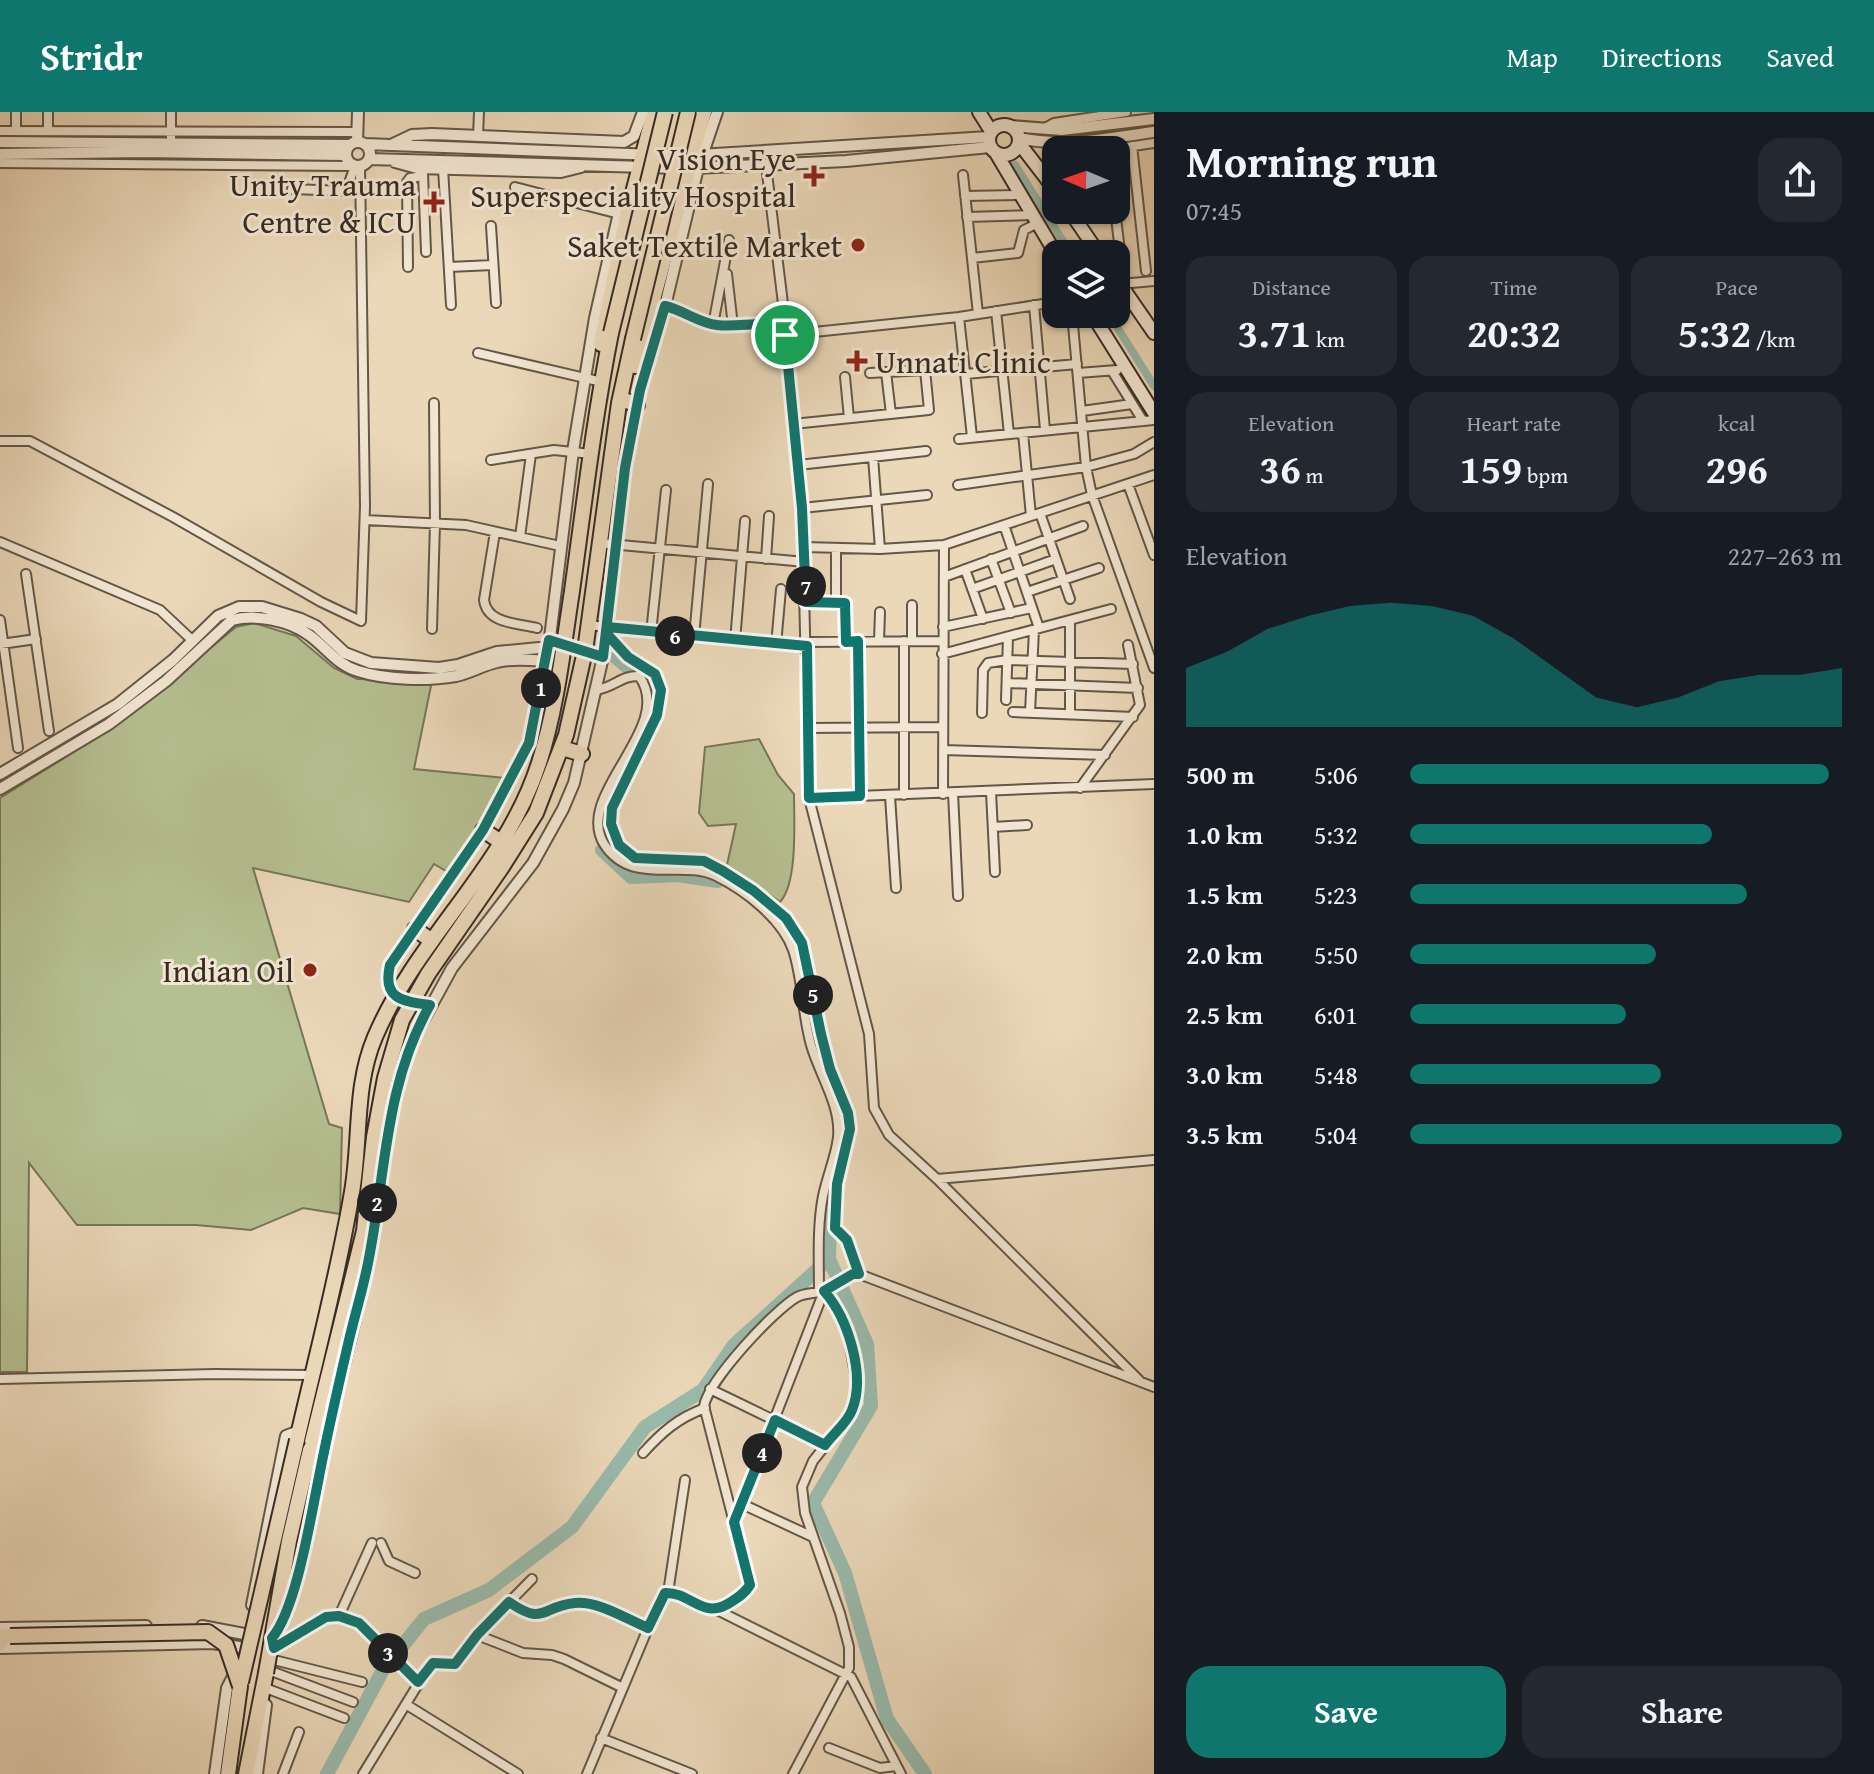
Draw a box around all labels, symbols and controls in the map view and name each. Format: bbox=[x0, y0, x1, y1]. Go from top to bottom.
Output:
text: Stridr bbox=[40, 28, 143, 84]
text: Map bbox=[1506, 36, 1558, 77]
text: Directions bbox=[1602, 36, 1722, 77]
text: Saved bbox=[1766, 36, 1834, 77]
text: Morning run bbox=[1186, 129, 1437, 193]
place label: Vision Eye Superspeciality Hospital bbox=[470, 135, 796, 219]
north arrow bbox=[1042, 136, 1130, 224]
map controls bbox=[1042, 136, 1130, 328]
button: share bbox=[1758, 138, 1842, 222]
place label: Unity Trauma Centre & ICU bbox=[229, 161, 416, 245]
marker: Vision Eye Superspeciality Hospital bbox=[803, 165, 825, 187]
marker: Unity Trauma Centre & ICU bbox=[423, 191, 445, 213]
text: 07:45 bbox=[1186, 191, 1242, 230]
place label: Saket Textile Market bbox=[567, 222, 842, 269]
marker: Saket Textile Market bbox=[849, 236, 867, 254]
button: layers bbox=[1042, 240, 1130, 328]
text: Distance bbox=[1252, 271, 1331, 303]
text: Time bbox=[1491, 271, 1537, 303]
text: Pace bbox=[1716, 271, 1758, 303]
pin bbox=[751, 301, 819, 369]
text: 3.71 bbox=[1238, 303, 1311, 362]
text: 20:32 bbox=[1467, 303, 1561, 362]
text: 5:32 bbox=[1678, 303, 1751, 362]
icon: arrive bbox=[763, 313, 807, 357]
text: km bbox=[1311, 323, 1345, 355]
text: /km bbox=[1751, 323, 1796, 355]
place label: Unnati Clinic bbox=[875, 338, 1051, 385]
marker: Unnati Clinic bbox=[846, 350, 868, 372]
text: Elevation bbox=[1248, 407, 1334, 439]
text: Heart rate bbox=[1467, 407, 1561, 439]
text: kcal bbox=[1718, 407, 1755, 439]
text: 36 bbox=[1259, 439, 1301, 498]
text: 159 bbox=[1460, 439, 1522, 498]
text: 296 bbox=[1706, 439, 1768, 498]
text: m bbox=[1301, 459, 1323, 491]
text: bpm bbox=[1522, 459, 1568, 491]
text: Elevation bbox=[1186, 536, 1288, 575]
text: 227–263 m bbox=[1728, 536, 1842, 575]
pin: 7 bbox=[786, 566, 826, 606]
text: 7 bbox=[800, 570, 812, 602]
pin: 6 bbox=[655, 616, 695, 656]
text: 6 bbox=[669, 620, 681, 652]
pin: 1 bbox=[521, 668, 561, 708]
text: 1 bbox=[535, 672, 547, 704]
text: 500 m bbox=[1186, 755, 1254, 794]
text: 5:06 bbox=[1314, 755, 1358, 794]
text: 1.0 km bbox=[1186, 815, 1263, 854]
text: 5:32 bbox=[1314, 815, 1358, 854]
text: 1.5 km bbox=[1186, 875, 1263, 914]
text: 5:23 bbox=[1314, 875, 1358, 914]
text: 2.0 km bbox=[1186, 935, 1263, 974]
text: 5:50 bbox=[1314, 935, 1358, 974]
place label: Indian Oil bbox=[163, 947, 294, 994]
marker: Indian Oil bbox=[301, 961, 319, 979]
pin: 5 bbox=[793, 975, 833, 1015]
text: 5 bbox=[807, 979, 819, 1011]
text: 2.5 km bbox=[1186, 995, 1263, 1034]
text: 6:01 bbox=[1314, 995, 1358, 1034]
text: 3.0 km bbox=[1186, 1055, 1263, 1094]
text: 5:48 bbox=[1314, 1055, 1358, 1094]
text: 3.5 km bbox=[1186, 1115, 1263, 1154]
text: 5:04 bbox=[1314, 1115, 1358, 1154]
pin: 2 bbox=[357, 1183, 397, 1223]
text: 2 bbox=[371, 1187, 383, 1219]
pin: 4 bbox=[742, 1433, 782, 1473]
text: 4 bbox=[756, 1437, 768, 1469]
pin: 3 bbox=[368, 1633, 408, 1673]
text: 3 bbox=[382, 1637, 394, 1669]
button: Save bbox=[1186, 1666, 1506, 1758]
button: Share bbox=[1522, 1666, 1842, 1758]

